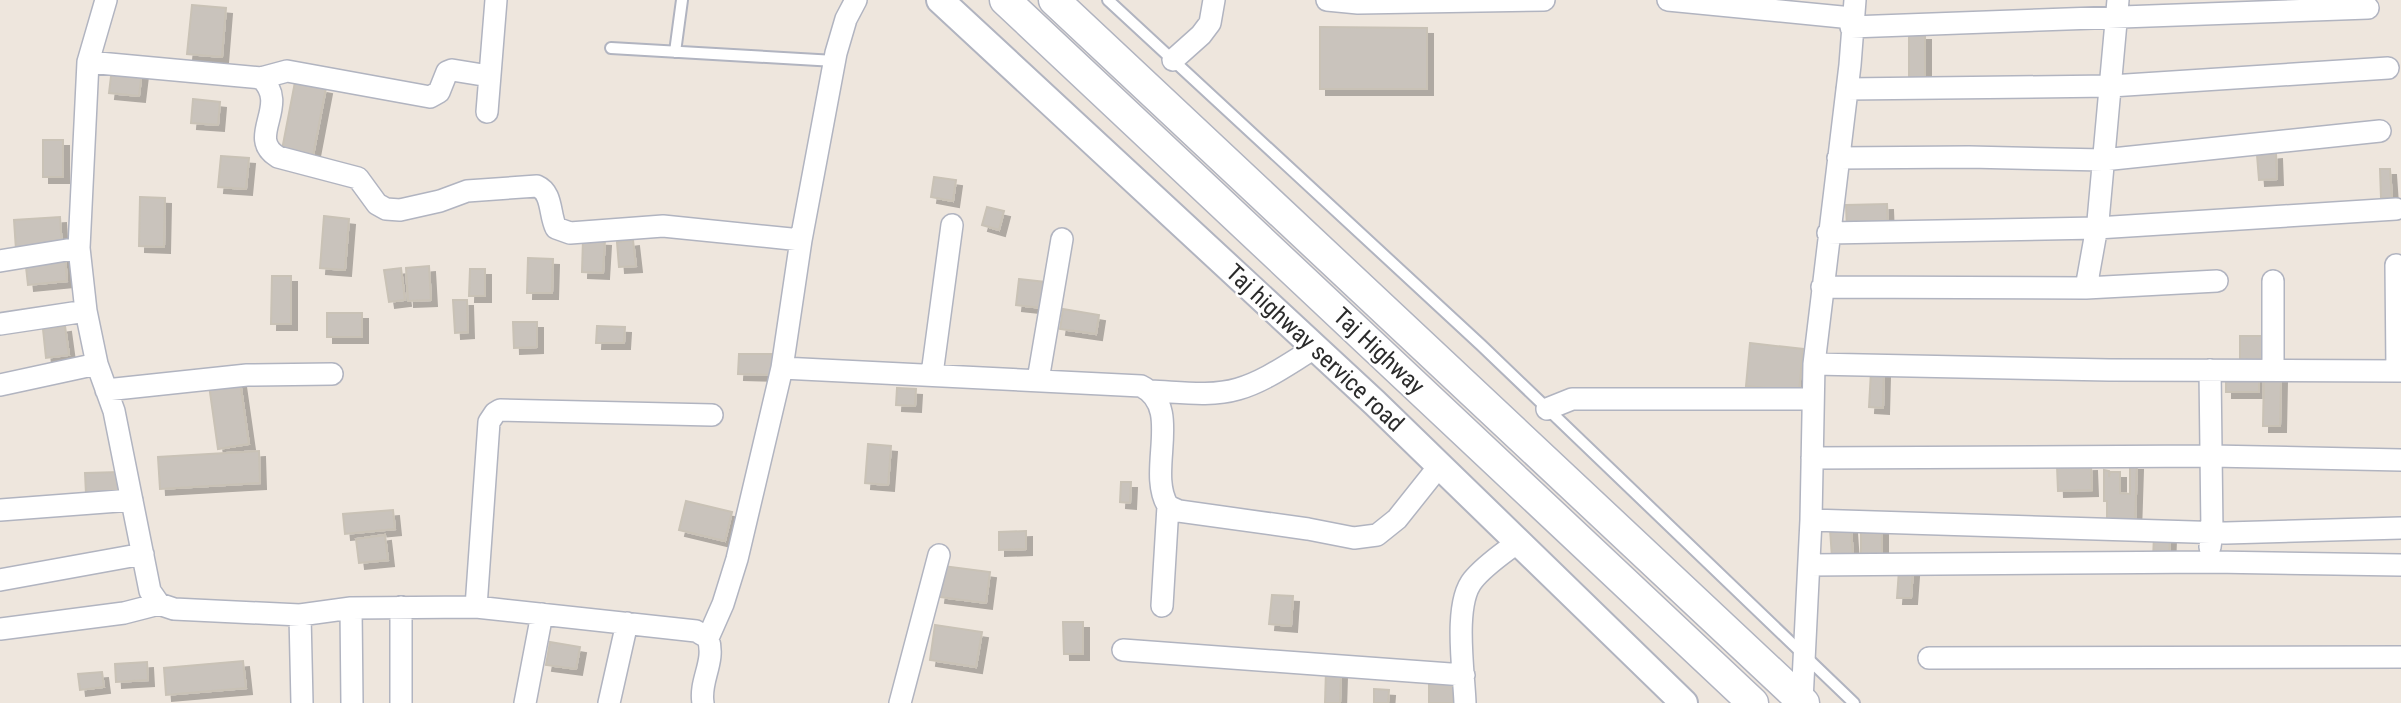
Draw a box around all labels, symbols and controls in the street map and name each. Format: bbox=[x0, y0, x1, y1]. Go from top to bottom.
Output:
street label: Taj highway service road bbox=[1220, 259, 1410, 437]
street label: Taj Highway bbox=[1328, 302, 1430, 400]

